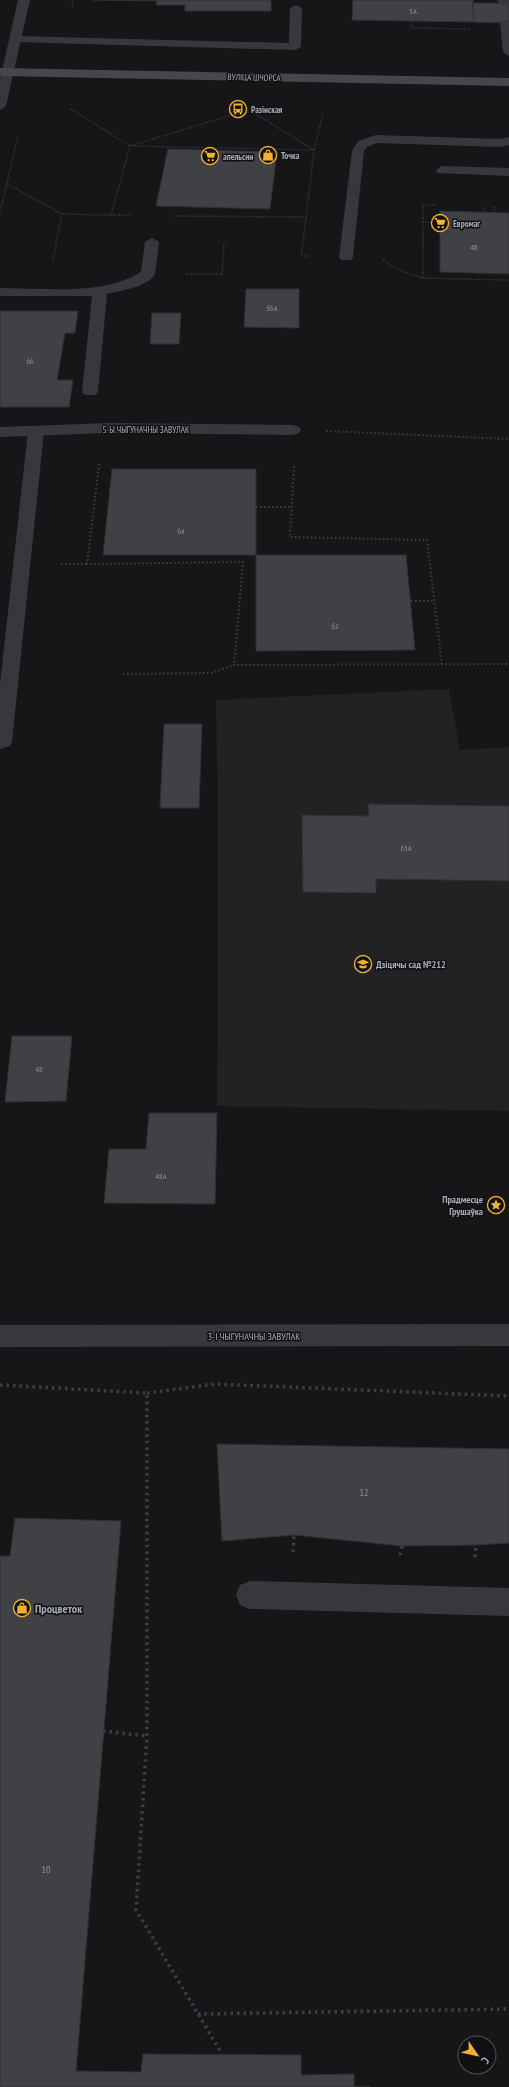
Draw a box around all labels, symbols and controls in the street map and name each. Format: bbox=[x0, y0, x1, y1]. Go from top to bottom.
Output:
house number: 5А bbox=[409, 6, 417, 16]
street label: ВУЛІЦА ШЧОРСА bbox=[227, 71, 282, 83]
bus stop icon: Разінская bbox=[228, 99, 248, 119]
place label: Разінская bbox=[251, 104, 283, 115]
shop icon: Точка bbox=[258, 145, 278, 165]
supermarket icon: апельсин bbox=[200, 146, 220, 166]
place label: Точка bbox=[281, 150, 300, 161]
place label: апельсин bbox=[223, 151, 253, 162]
supermarket icon: Евромаг bbox=[430, 213, 450, 233]
place label: Евромаг bbox=[453, 218, 480, 229]
house number: 4Б bbox=[470, 242, 478, 252]
house number: 66А bbox=[267, 303, 278, 313]
house number: 66 bbox=[26, 356, 34, 366]
street label: 5-Ы ЧЫГУНАЧНЫ ЗАВУЛАК bbox=[103, 424, 190, 435]
house number: 64 bbox=[177, 526, 185, 536]
house number: 62 bbox=[331, 621, 339, 631]
house number: 65А bbox=[401, 843, 412, 853]
school or university icon: Дзіцячы сад №212 bbox=[353, 954, 373, 974]
place label: Дзіцячы сад №212 bbox=[376, 958, 446, 971]
house number: 48 bbox=[35, 1064, 43, 1074]
house number: 48А bbox=[156, 1171, 167, 1181]
place label: Прадмесце Грушаўка bbox=[442, 1193, 483, 1218]
place icon: Прадмесце Грушаўка bbox=[486, 1195, 506, 1215]
street label: 3-І ЧЫГУНАЧНЫ ЗАВУЛАК bbox=[208, 1330, 300, 1343]
house number: 12 bbox=[360, 1486, 369, 1499]
shop icon: Процветок bbox=[12, 1598, 32, 1618]
place label: Процветок bbox=[35, 1601, 82, 1616]
house number: 10 bbox=[42, 1863, 51, 1876]
north arrow bbox=[457, 2035, 497, 2075]
text: С bbox=[478, 2055, 493, 2067]

